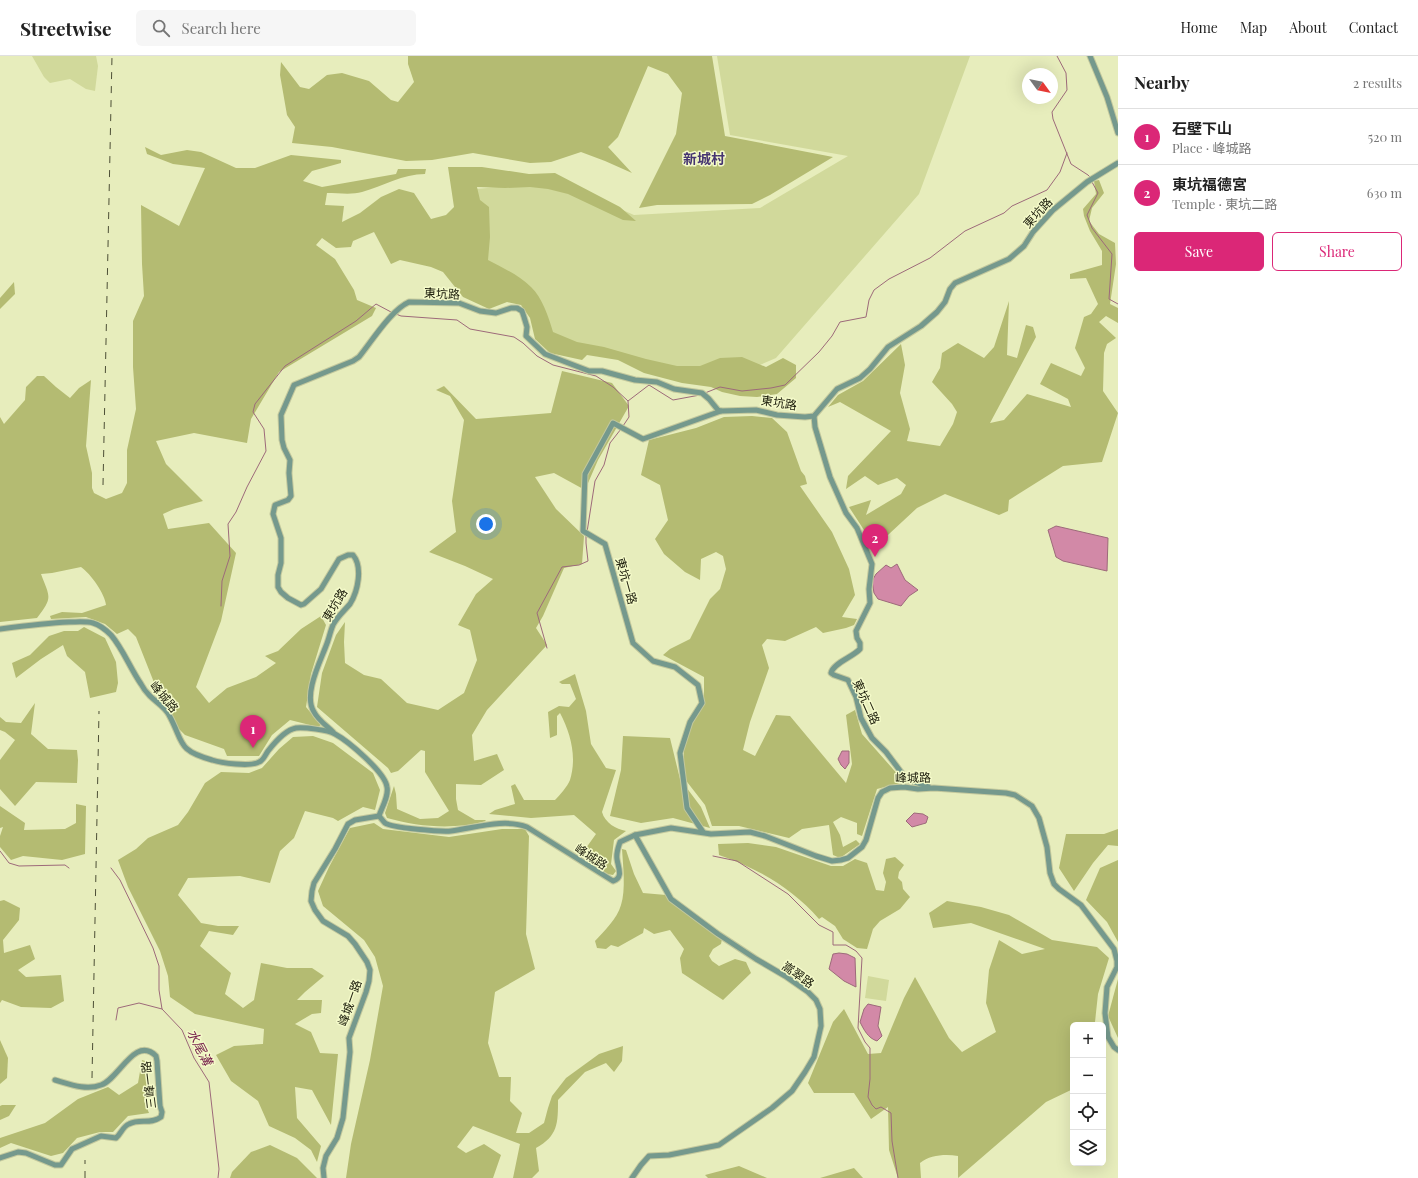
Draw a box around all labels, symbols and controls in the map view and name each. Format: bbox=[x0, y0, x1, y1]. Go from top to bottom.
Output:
search box bbox=[136, 10, 416, 46]
text: Streetwise bbox=[20, 15, 112, 41]
icon: search bbox=[150, 17, 172, 39]
text: Search here bbox=[182, 18, 261, 38]
text: Home bbox=[1180, 18, 1218, 37]
text: Map bbox=[1240, 18, 1267, 37]
text: About bbox=[1289, 18, 1327, 37]
text: Contact bbox=[1349, 18, 1398, 37]
north arrow bbox=[1022, 68, 1058, 104]
text: Nearby bbox=[1134, 71, 1189, 93]
text: 2 results bbox=[1353, 74, 1402, 91]
text: 石壁下山 bbox=[1172, 118, 1232, 138]
text: 1 bbox=[1145, 128, 1149, 145]
text: 520 m bbox=[1368, 128, 1402, 145]
text: Place · 峰城路 bbox=[1172, 139, 1251, 156]
district label: 新城村 bbox=[683, 149, 725, 168]
text: 東坑福德宮 bbox=[1172, 174, 1247, 194]
text: 2 bbox=[1144, 184, 1150, 201]
text: 630 m bbox=[1367, 184, 1402, 201]
street label: 東坑路 bbox=[1019, 194, 1055, 231]
text: Temple · 東坑二路 bbox=[1172, 195, 1277, 212]
button: Save bbox=[1134, 232, 1264, 271]
button: Share bbox=[1272, 232, 1402, 271]
street label: 東坑路 bbox=[424, 284, 460, 302]
street label: 東坑路 bbox=[760, 391, 798, 413]
your location bbox=[476, 514, 496, 534]
pin: 2 bbox=[862, 524, 888, 557]
street label: 東坑一路 bbox=[613, 555, 641, 606]
street label: 東坑路 bbox=[318, 585, 350, 624]
street label: 東坑二路 bbox=[850, 676, 884, 727]
street label: 峰城路 bbox=[147, 677, 182, 715]
pin: 1 bbox=[240, 715, 266, 748]
street label: 峰城路 bbox=[895, 769, 931, 785]
street label: 峰城路 bbox=[572, 840, 611, 873]
street label: 嵩翠路 bbox=[779, 957, 818, 991]
street label: 峰城一路 bbox=[334, 977, 364, 1028]
map controls bbox=[1070, 1022, 1106, 1166]
button: + bbox=[1070, 1022, 1106, 1058]
water label: 水尾溝 bbox=[184, 1026, 218, 1070]
button: − bbox=[1070, 1058, 1106, 1094]
street label: 三峰一路 bbox=[137, 1060, 159, 1110]
button: locate bbox=[1070, 1094, 1106, 1130]
button: layers bbox=[1070, 1130, 1106, 1166]

